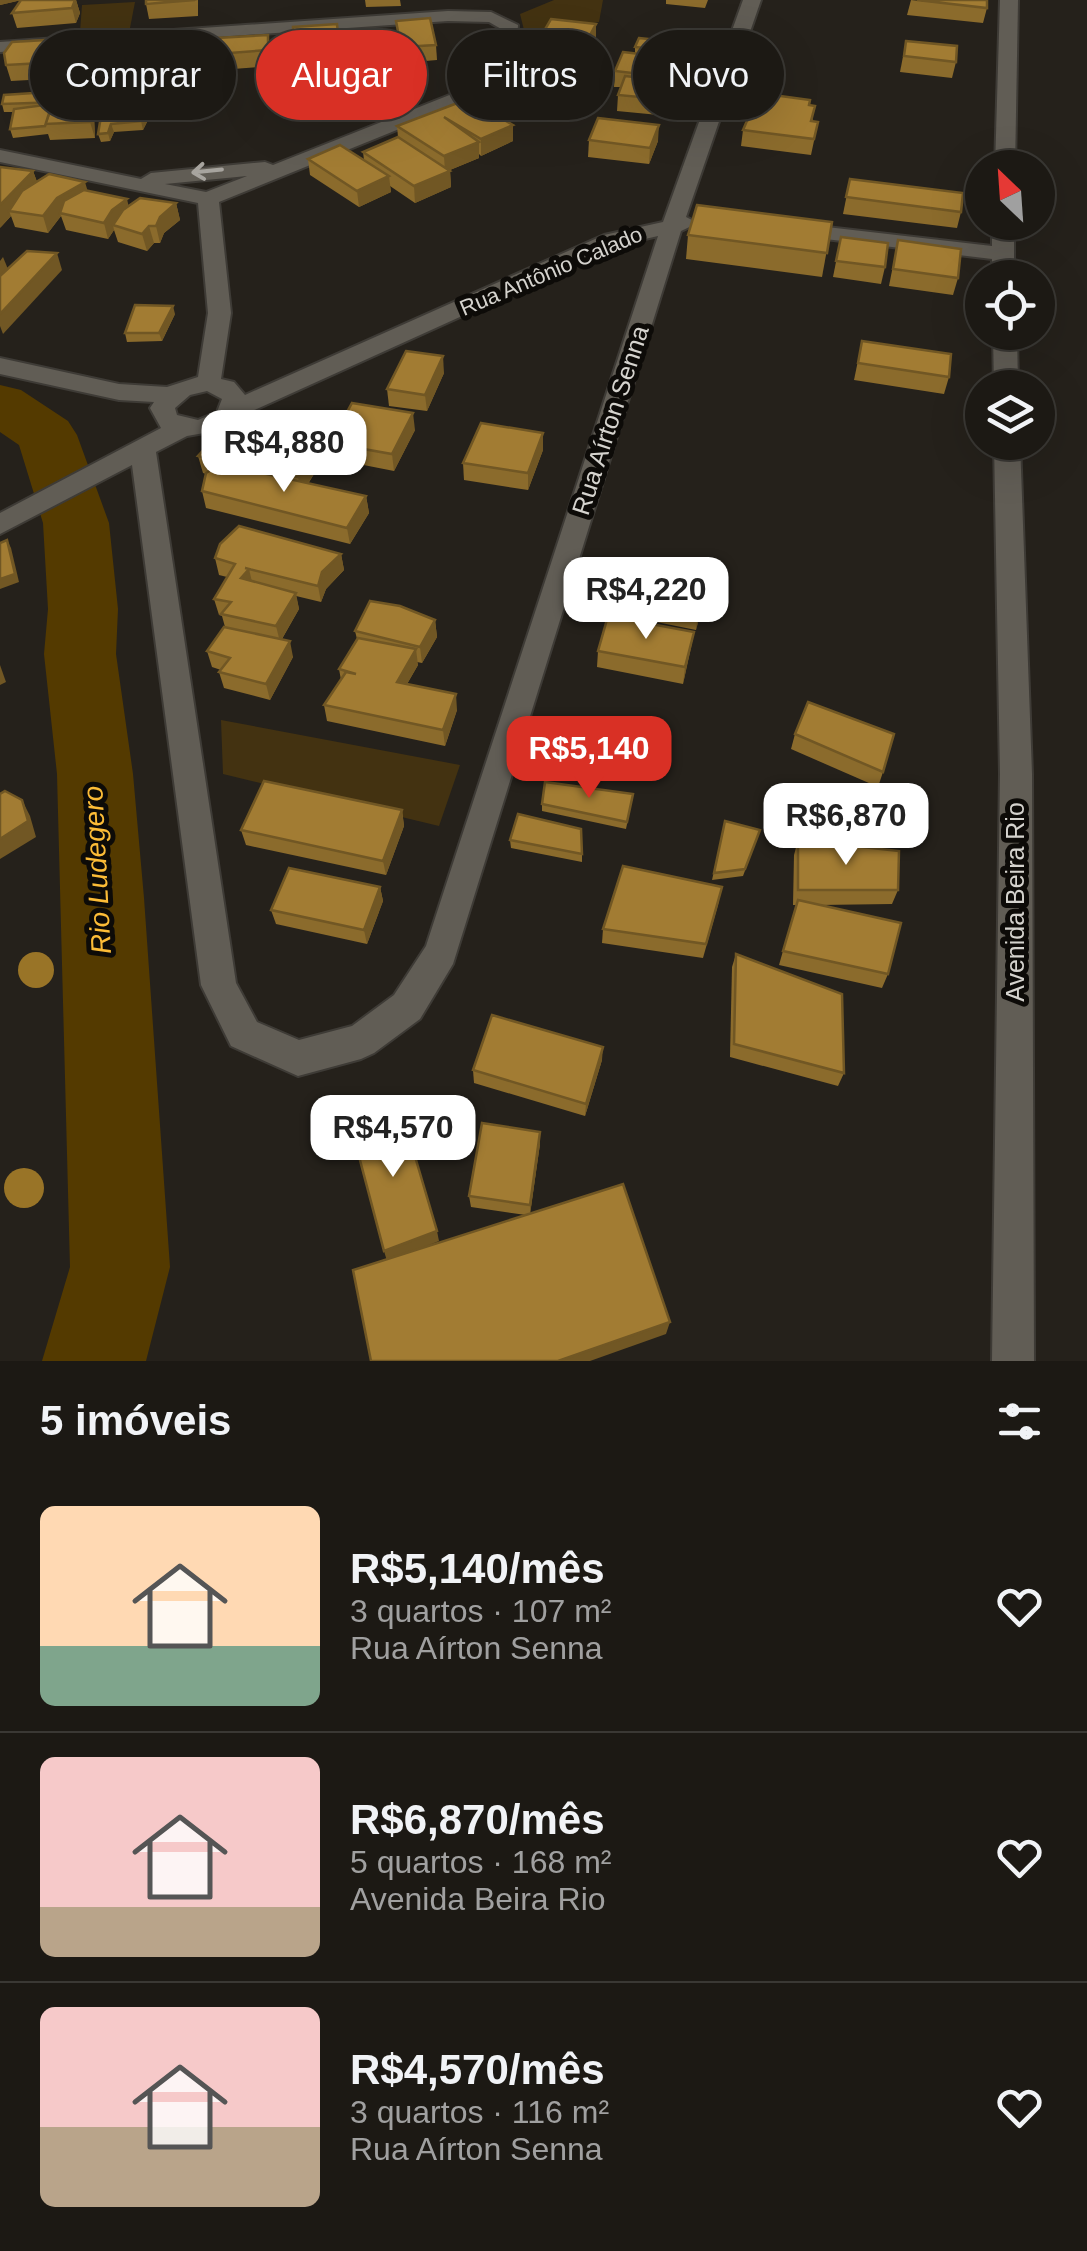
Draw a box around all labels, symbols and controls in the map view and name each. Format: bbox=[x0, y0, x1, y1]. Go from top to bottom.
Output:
chip: Comprar bbox=[30, 30, 236, 120]
chip: Alugar bbox=[256, 30, 427, 120]
chip: Filtros bbox=[447, 30, 613, 120]
chip: Novo bbox=[633, 30, 784, 120]
north arrow bbox=[965, 150, 1055, 240]
map controls bbox=[965, 150, 1055, 460]
one-way arrow bbox=[192, 162, 224, 181]
street label: Rua Antônio Calado bbox=[456, 221, 646, 321]
button: locate bbox=[965, 260, 1055, 350]
street label: Rua Aírton Senna bbox=[566, 322, 654, 518]
button: layers bbox=[965, 370, 1055, 460]
pin: R$4,880 bbox=[192, 410, 376, 495]
text: R$4,880 bbox=[224, 424, 344, 460]
pin: R$4,220 bbox=[554, 557, 738, 642]
text: R$4,220 bbox=[586, 571, 706, 607]
pin: R$5,140 bbox=[497, 716, 681, 801]
text: R$5,140 bbox=[529, 730, 649, 766]
pin: R$6,870 bbox=[754, 783, 938, 868]
water label: Rio Ludegero bbox=[77, 785, 117, 955]
text: R$6,870 bbox=[786, 797, 906, 833]
street label: Avenida Beira Rio bbox=[1001, 802, 1029, 1002]
pin: R$4,570 bbox=[301, 1095, 485, 1180]
text: R$4,570 bbox=[333, 1109, 453, 1145]
icon: filters bbox=[992, 1394, 1047, 1449]
text: 5 imóveis bbox=[40, 1397, 231, 1444]
text: R$5,140/mês bbox=[350, 1545, 605, 1592]
icon: home bbox=[120, 1546, 240, 1666]
icon: heart bbox=[992, 1579, 1047, 1634]
text: 3 quartos · 107 m² bbox=[350, 1593, 611, 1629]
text: Rua Aírton Senna bbox=[350, 1630, 603, 1666]
text: R$6,870/mês bbox=[350, 1796, 605, 1843]
icon: home bbox=[120, 1797, 240, 1917]
icon: heart bbox=[992, 1830, 1047, 1885]
text: 5 quartos · 168 m² bbox=[350, 1844, 611, 1880]
text: Avenida Beira Rio bbox=[350, 1881, 606, 1917]
text: R$4,570/mês bbox=[350, 2046, 605, 2093]
icon: home bbox=[120, 2047, 240, 2167]
icon: heart bbox=[992, 2080, 1047, 2135]
text: 3 quartos · 116 m² bbox=[350, 2094, 609, 2130]
text: Rua Aírton Senna bbox=[350, 2131, 603, 2167]

